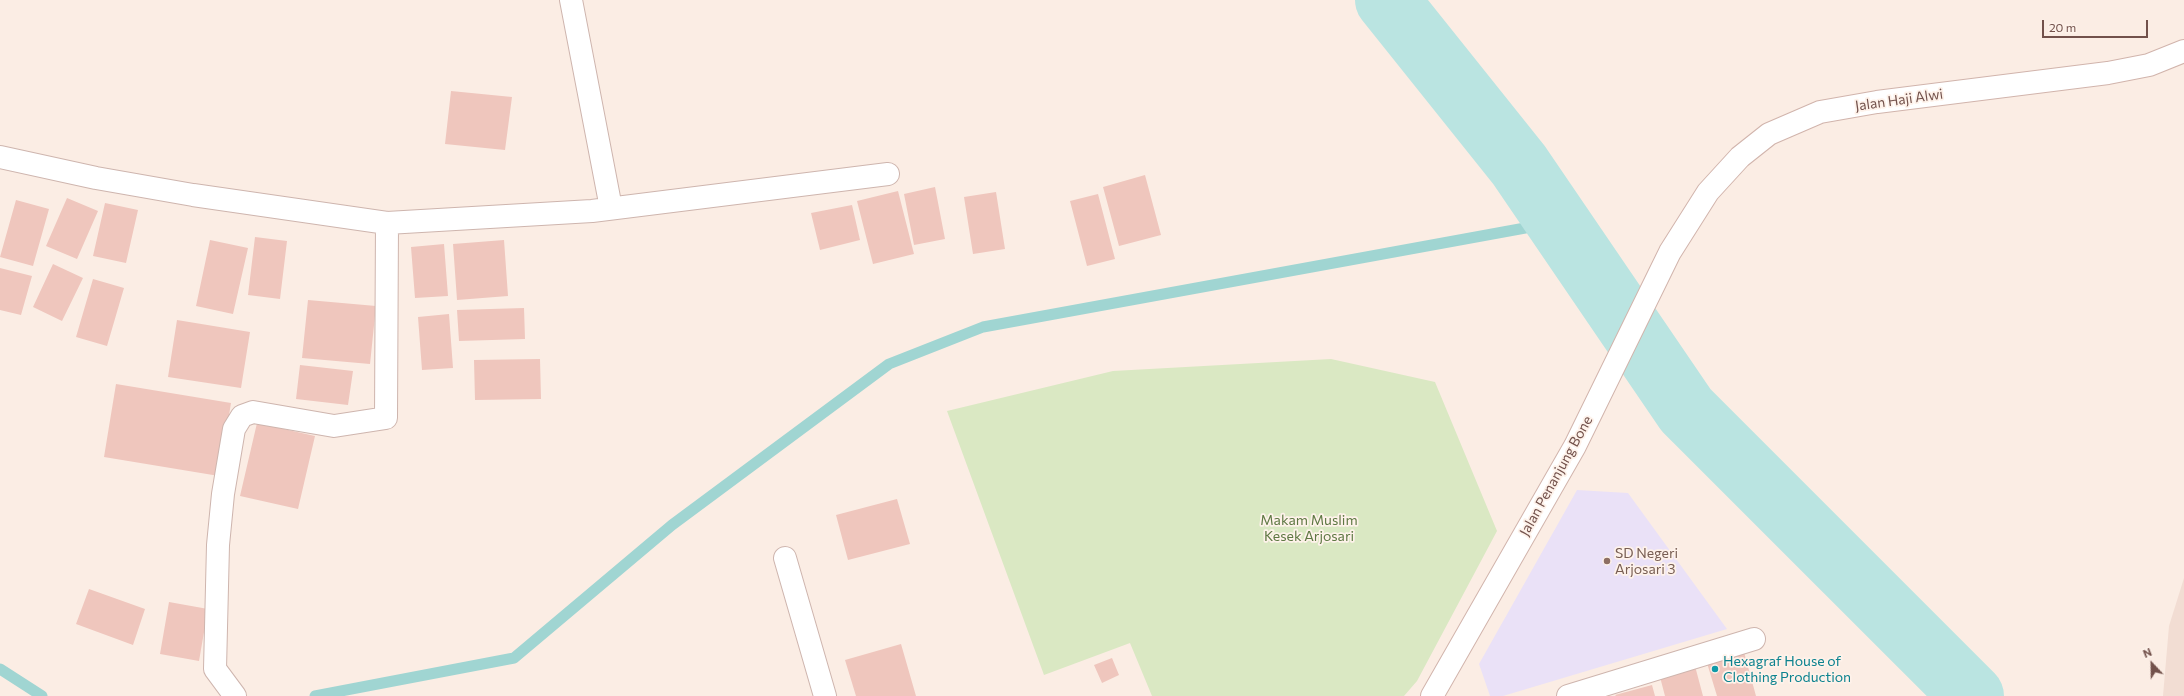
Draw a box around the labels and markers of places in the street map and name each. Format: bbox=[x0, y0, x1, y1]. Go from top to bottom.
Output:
place label: SD Negeri Arjosari 3 bbox=[1615, 545, 1678, 578]
marker: SD Negeri Arjosari 3 bbox=[1602, 556, 1612, 566]
place label: Hexagraf House of Clothing Production bbox=[1723, 653, 1851, 686]
marker: Hexagraf House of Clothing Production bbox=[1710, 664, 1720, 674]

